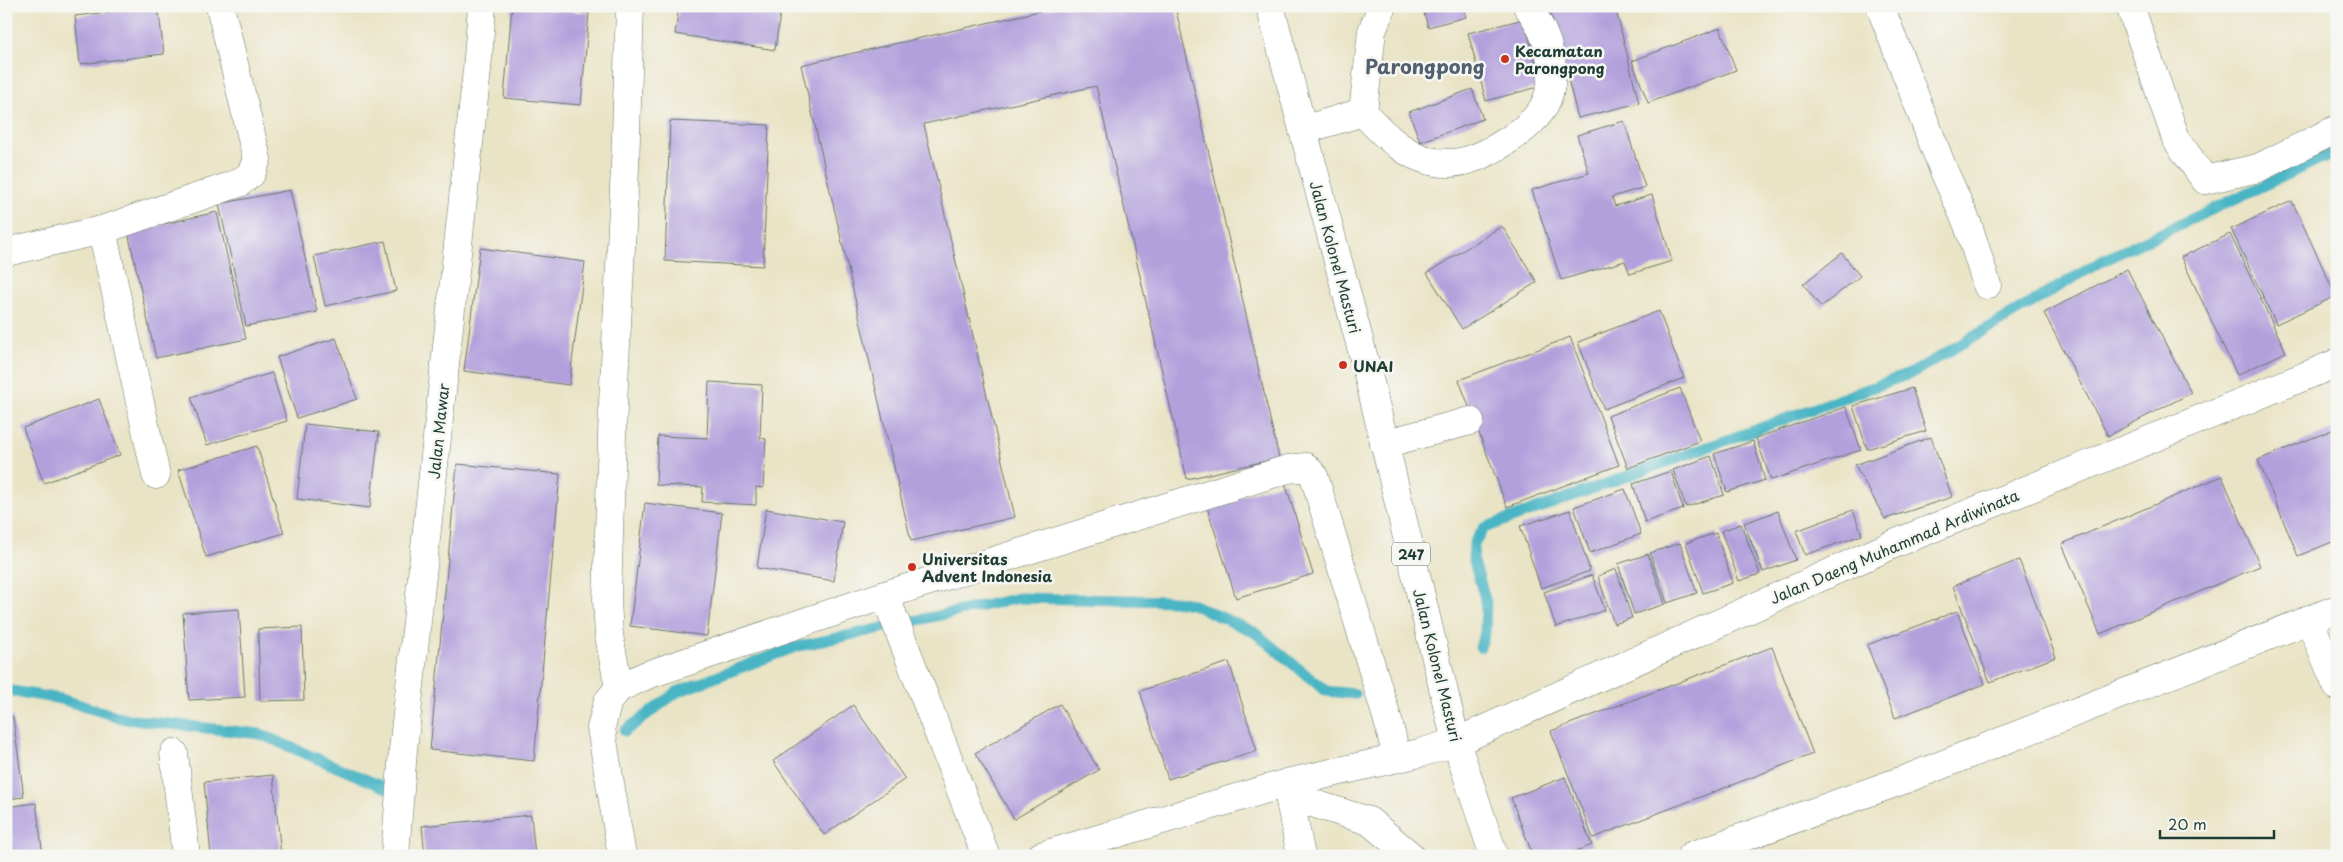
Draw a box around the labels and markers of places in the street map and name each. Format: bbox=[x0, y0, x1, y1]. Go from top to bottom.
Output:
place label: Kecamatan Parongpong bbox=[1515, 39, 1605, 79]
marker: Kecamatan Parongpong bbox=[1499, 53, 1511, 65]
place label: UNAI bbox=[1353, 354, 1393, 377]
marker: UNAI bbox=[1337, 359, 1349, 371]
place label: Universitas Advent Indonesia bbox=[922, 547, 1053, 587]
marker: Universitas Advent Indonesia bbox=[906, 561, 918, 573]

